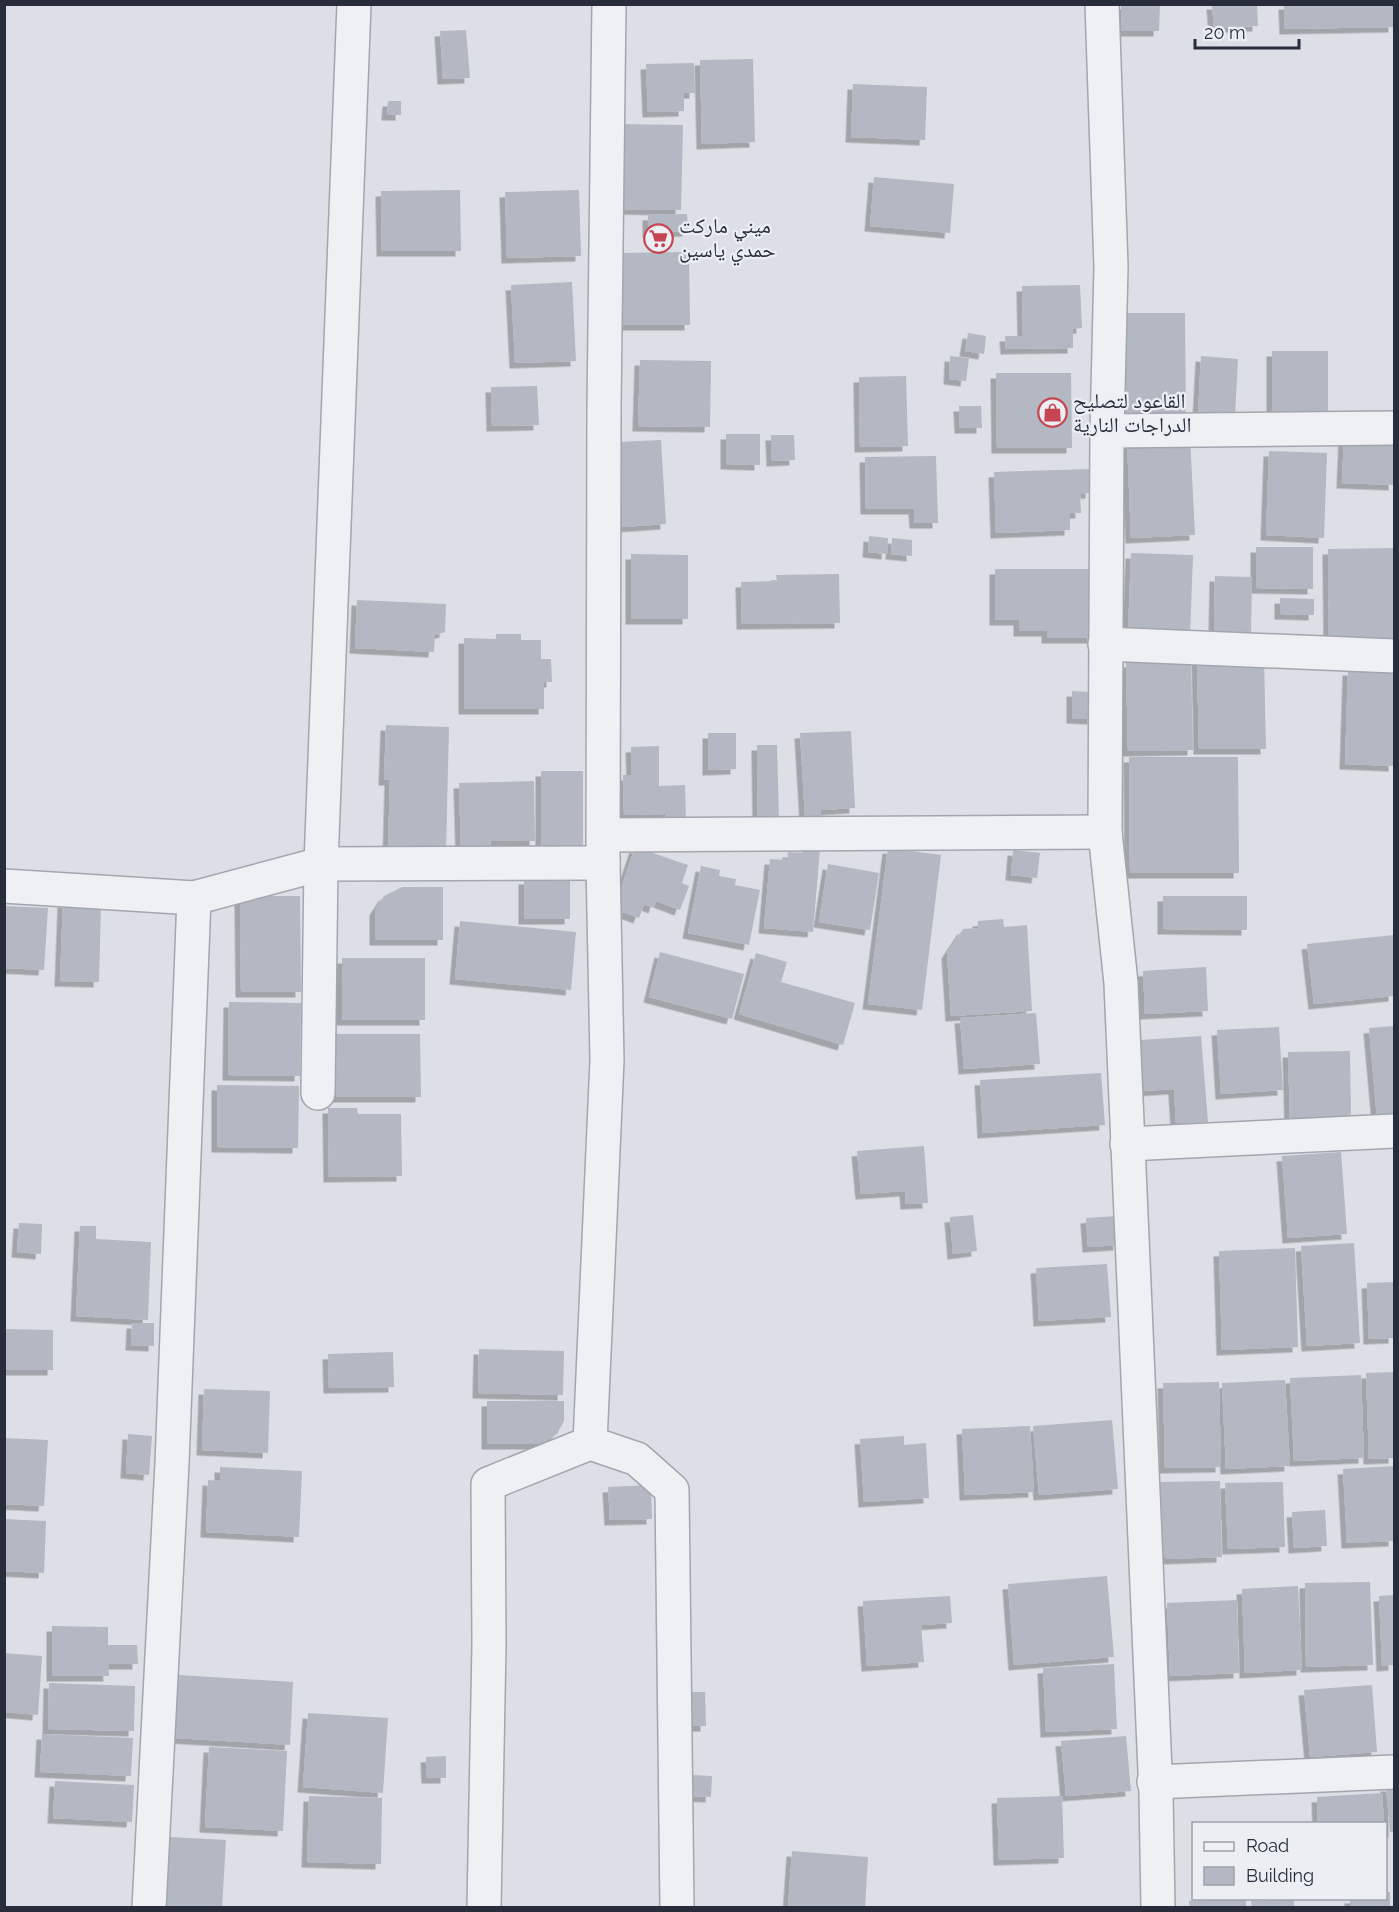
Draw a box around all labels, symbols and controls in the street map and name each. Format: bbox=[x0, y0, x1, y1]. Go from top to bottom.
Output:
scale bar bbox=[1195, 12, 1298, 50]
text: 20 m bbox=[1204, 22, 1246, 43]
place label: ميني ماركت حمدي ياسين bbox=[679, 213, 776, 266]
supermarket icon: ميني ماركت حمدي ياسين bbox=[642, 222, 674, 254]
place label: القاعود لتصليح الدراجات النارية bbox=[1073, 388, 1191, 437]
shop icon: القاعود لتصليح الدراجات النارية bbox=[1036, 397, 1068, 429]
legend bbox=[1192, 1822, 1387, 1900]
text: Road bbox=[1246, 1835, 1289, 1856]
text: Building bbox=[1246, 1865, 1314, 1886]

